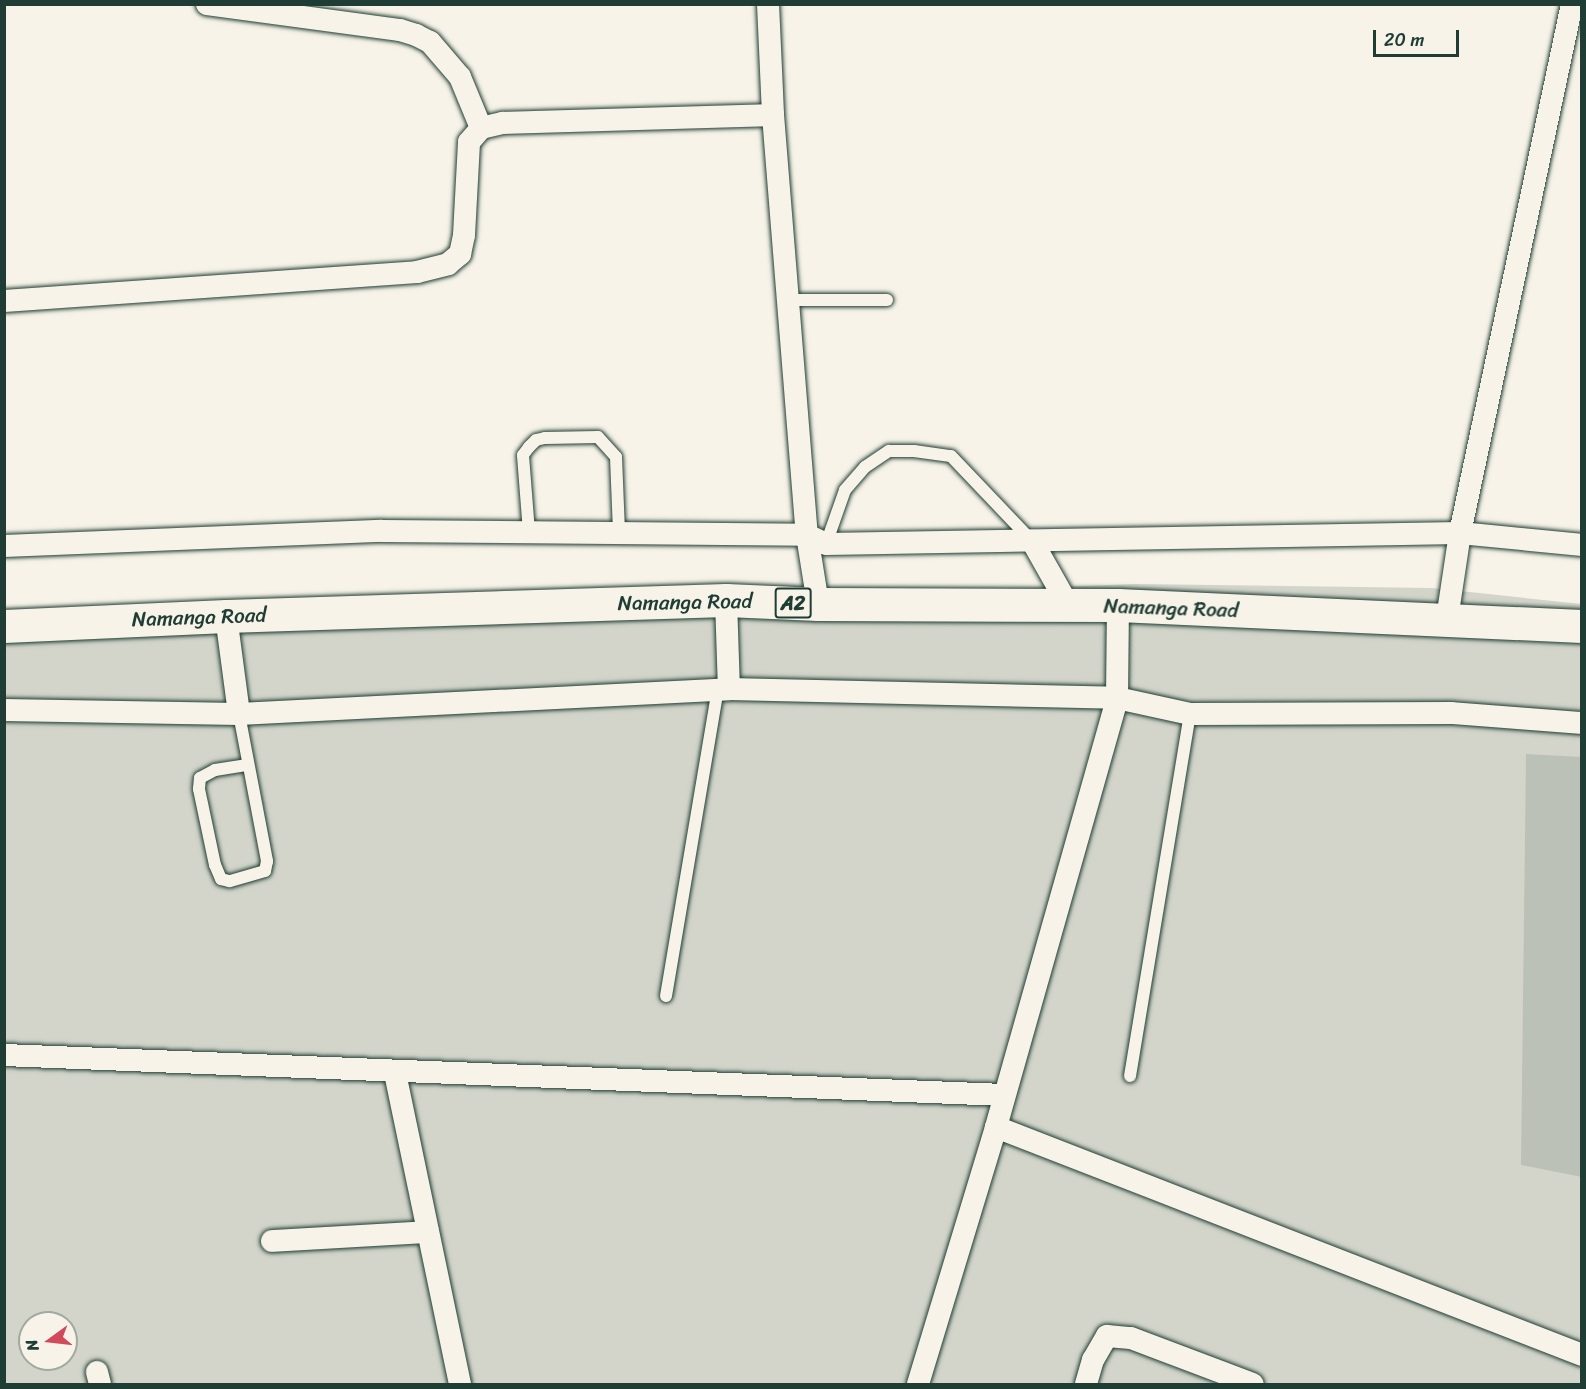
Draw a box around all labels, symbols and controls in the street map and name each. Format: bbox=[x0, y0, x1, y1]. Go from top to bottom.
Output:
scale bar bbox=[1376, 18, 1462, 56]
text: 20 m bbox=[1384, 24, 1424, 56]
road number: A2 bbox=[774, 586, 812, 620]
street label: Namanga Road bbox=[617, 588, 753, 616]
street label: Namanga Road bbox=[1103, 593, 1239, 623]
street label: Namanga Road bbox=[131, 602, 267, 632]
north arrow bbox=[18, 1311, 78, 1371]
text: N bbox=[17, 1336, 48, 1354]

